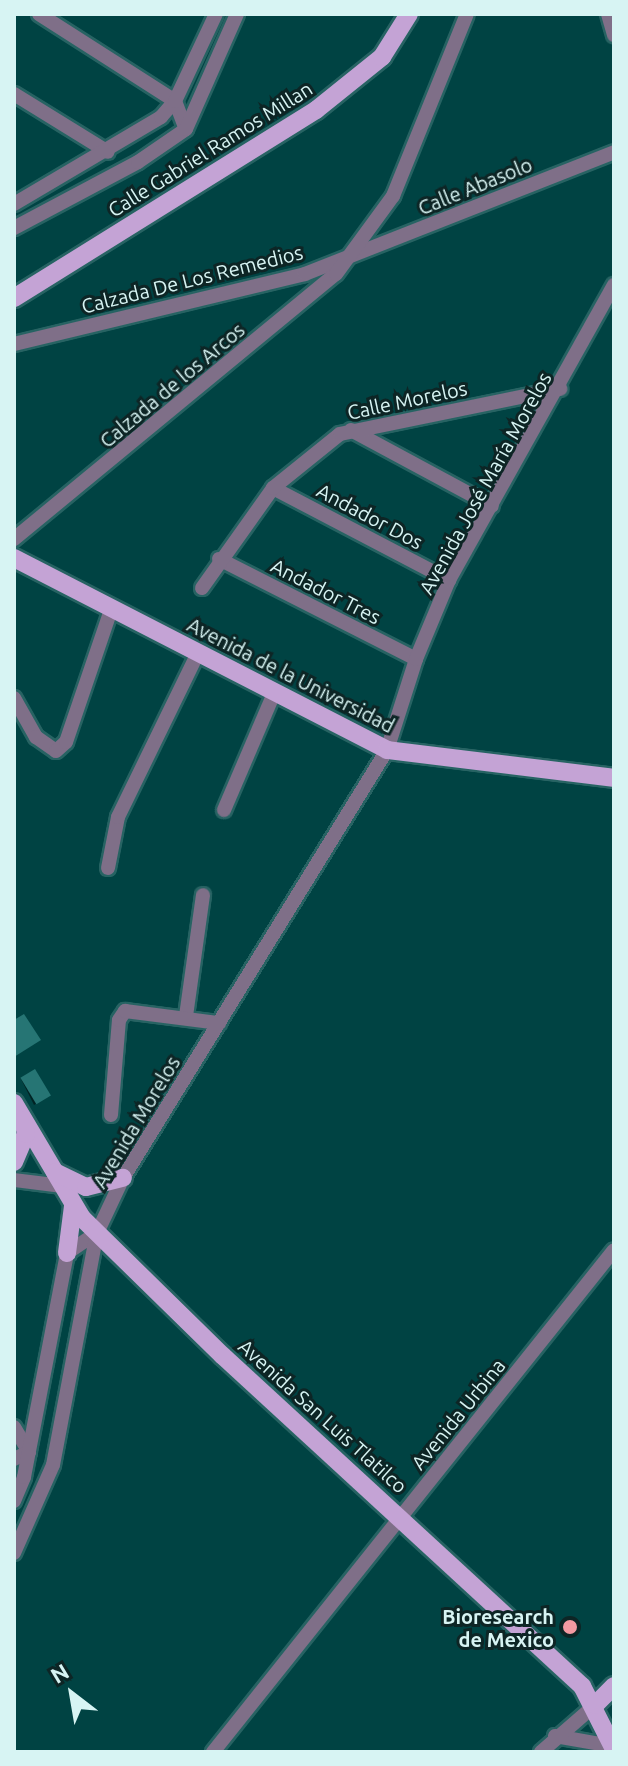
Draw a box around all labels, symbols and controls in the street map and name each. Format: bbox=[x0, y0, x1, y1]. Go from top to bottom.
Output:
street label: Calle Gabriel Ramos Millan bbox=[103, 76, 317, 222]
street label: Calle Abasolo bbox=[414, 152, 536, 220]
street label: Calzada De Los Remedios bbox=[79, 240, 305, 318]
street label: Calzada de los Arcos bbox=[95, 317, 249, 453]
street label: Avenida José María Morelos bbox=[414, 368, 556, 598]
street label: Calle Morelos bbox=[345, 376, 469, 424]
street label: Andador Dos bbox=[313, 478, 427, 554]
street label: Andador Tres bbox=[267, 553, 385, 629]
street label: Avenida de la Universidad bbox=[183, 612, 399, 738]
street label: Avenida Morelos bbox=[87, 1052, 185, 1192]
street label: Avenida San Luis Tlatilco bbox=[234, 1334, 412, 1498]
street label: Avenida Urbina bbox=[406, 1354, 510, 1474]
place label: Bioresearch de Mexico bbox=[442, 1604, 554, 1651]
marker: Bioresearch de Mexico bbox=[561, 1618, 579, 1636]
north arrow bbox=[32, 1654, 112, 1734]
text: N bbox=[46, 1658, 73, 1688]

